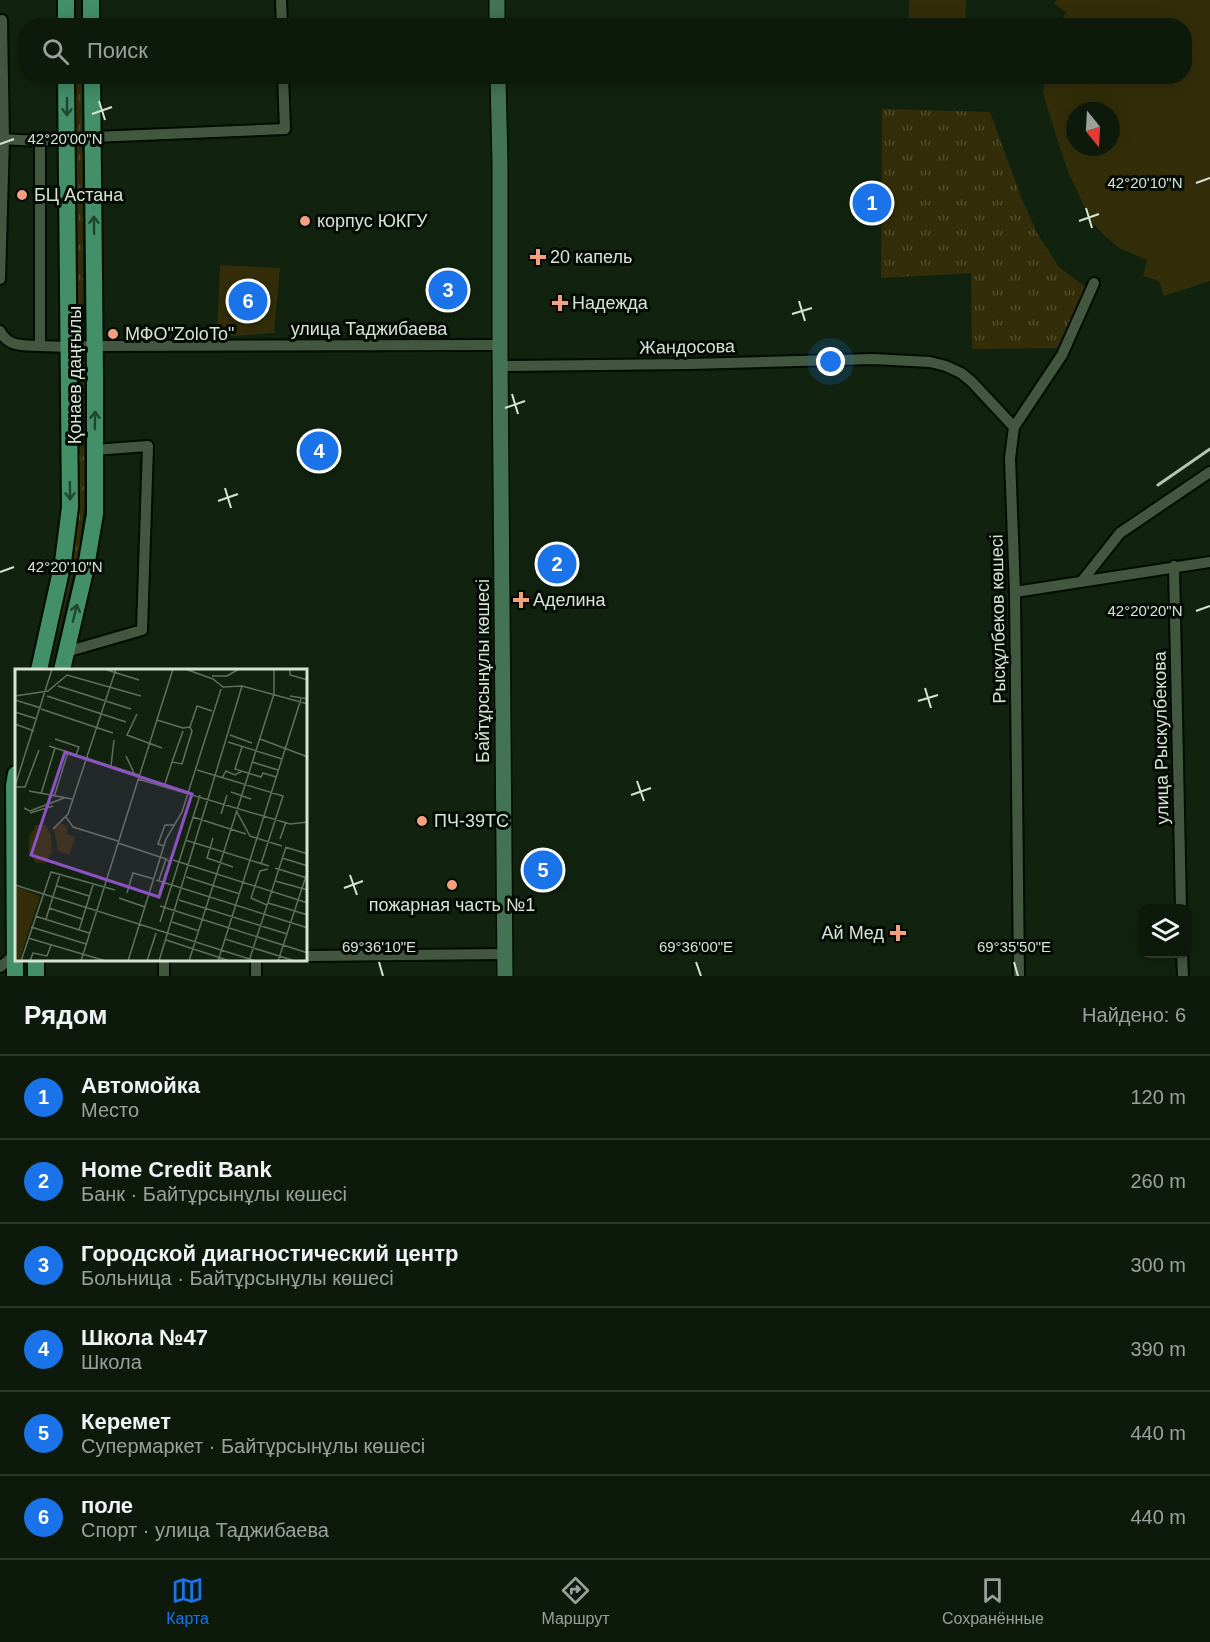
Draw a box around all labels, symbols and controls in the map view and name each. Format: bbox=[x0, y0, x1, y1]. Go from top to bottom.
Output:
search box bbox=[18, 18, 1192, 84]
icon: search bbox=[39, 35, 72, 68]
text: Поиск bbox=[87, 38, 148, 63]
one-way arrow bbox=[61, 97, 73, 117]
north arrow bbox=[1066, 102, 1120, 156]
text: 42°20'00"N bbox=[27, 130, 103, 147]
text: 42°20'10"N bbox=[1107, 174, 1183, 191]
pin: 1 bbox=[852, 180, 892, 226]
place label: БЦ Астана bbox=[34, 185, 124, 205]
marker: БЦ Астана bbox=[15, 188, 29, 202]
place label: корпус ЮКГУ bbox=[317, 211, 428, 231]
marker: корпус ЮКГУ bbox=[298, 214, 312, 228]
one-way arrow bbox=[88, 216, 100, 236]
place label: 20 капель bbox=[550, 247, 632, 267]
marker: 20 капель bbox=[531, 250, 545, 264]
pin: 3 bbox=[428, 268, 468, 312]
pin: 6 bbox=[228, 278, 268, 324]
place label: Надежда bbox=[572, 293, 649, 313]
marker: Надежда bbox=[553, 296, 567, 310]
street label: Қонаев даңғылы bbox=[65, 306, 85, 444]
street label: улица Таджибаева bbox=[291, 319, 448, 339]
place label: МФО"ZoloTo" bbox=[125, 324, 234, 344]
marker: МФО"ZoloTo" bbox=[106, 327, 120, 341]
street label: Жандосова bbox=[639, 336, 736, 358]
your location bbox=[816, 347, 845, 376]
one-way arrow bbox=[89, 411, 100, 431]
pin: 4 bbox=[300, 428, 338, 474]
one-way arrow bbox=[64, 480, 76, 500]
street label: Рысқұлбеков көшесі bbox=[987, 534, 1009, 704]
pin: 2 bbox=[538, 542, 576, 586]
text: 42°20'10"N bbox=[27, 558, 103, 575]
street label: Байтұрсынұлы көшесі bbox=[473, 579, 493, 763]
place label: Аделина bbox=[533, 590, 606, 610]
marker: Аделина bbox=[514, 593, 528, 607]
text: 42°20'20"N bbox=[1107, 602, 1183, 619]
one-way arrow bbox=[69, 604, 81, 623]
street label: улица Рыскулбекова bbox=[1149, 650, 1173, 825]
inset map bbox=[15, 669, 308, 961]
place label: ПЧ-39ТС bbox=[434, 811, 509, 831]
marker: ПЧ-39ТС bbox=[415, 814, 429, 828]
pin: 5 bbox=[524, 848, 562, 892]
marker: пожарная часть №1 bbox=[445, 878, 459, 892]
place label: пожарная часть №1 bbox=[369, 895, 535, 915]
map controls bbox=[1138, 904, 1192, 958]
button: layers bbox=[1138, 904, 1192, 958]
place label: Ай Мед bbox=[822, 923, 884, 943]
marker: Ай Мед bbox=[889, 924, 907, 942]
text: 69°36'10"E bbox=[342, 938, 416, 955]
text: 69°36'00"E bbox=[659, 938, 733, 955]
text: 69°35'50"E bbox=[977, 938, 1051, 955]
text: Рядом bbox=[24, 1000, 107, 1030]
text: Найдено: 6 bbox=[1082, 1004, 1186, 1026]
text: Автомойка bbox=[81, 1073, 200, 1098]
text: 1 bbox=[38, 1086, 49, 1108]
text: 120 m bbox=[1130, 1086, 1186, 1108]
text: Место bbox=[81, 1099, 139, 1121]
text: Home Credit Bank bbox=[81, 1157, 272, 1182]
text: 2 bbox=[38, 1170, 49, 1192]
text: 260 m bbox=[1130, 1170, 1186, 1192]
text: Банк · Байтұрсынұлы көшесі bbox=[81, 1183, 347, 1205]
text: Городской диагностический центр bbox=[81, 1241, 458, 1266]
text: 3 bbox=[38, 1254, 49, 1276]
text: 300 m bbox=[1130, 1254, 1186, 1276]
text: Больница · Байтұрсынұлы көшесі bbox=[81, 1267, 394, 1289]
text: Школа №47 bbox=[81, 1325, 208, 1350]
text: 4 bbox=[38, 1338, 49, 1360]
text: 390 m bbox=[1130, 1338, 1186, 1360]
text: Школа bbox=[81, 1351, 142, 1373]
text: Керемет bbox=[81, 1409, 171, 1434]
text: 5 bbox=[38, 1422, 49, 1444]
text: 440 m bbox=[1130, 1422, 1186, 1444]
text: Супермаркет · Байтұрсынұлы көшесі bbox=[81, 1435, 425, 1457]
text: поле bbox=[81, 1493, 133, 1518]
text: 6 bbox=[38, 1506, 49, 1528]
text: 440 m bbox=[1130, 1506, 1186, 1528]
text: Спорт · улица Таджибаева bbox=[81, 1519, 329, 1541]
tab: Карта bbox=[166, 1574, 209, 1628]
tab: Маршрут bbox=[541, 1574, 610, 1628]
tab: Сохранённые bbox=[942, 1574, 1044, 1628]

